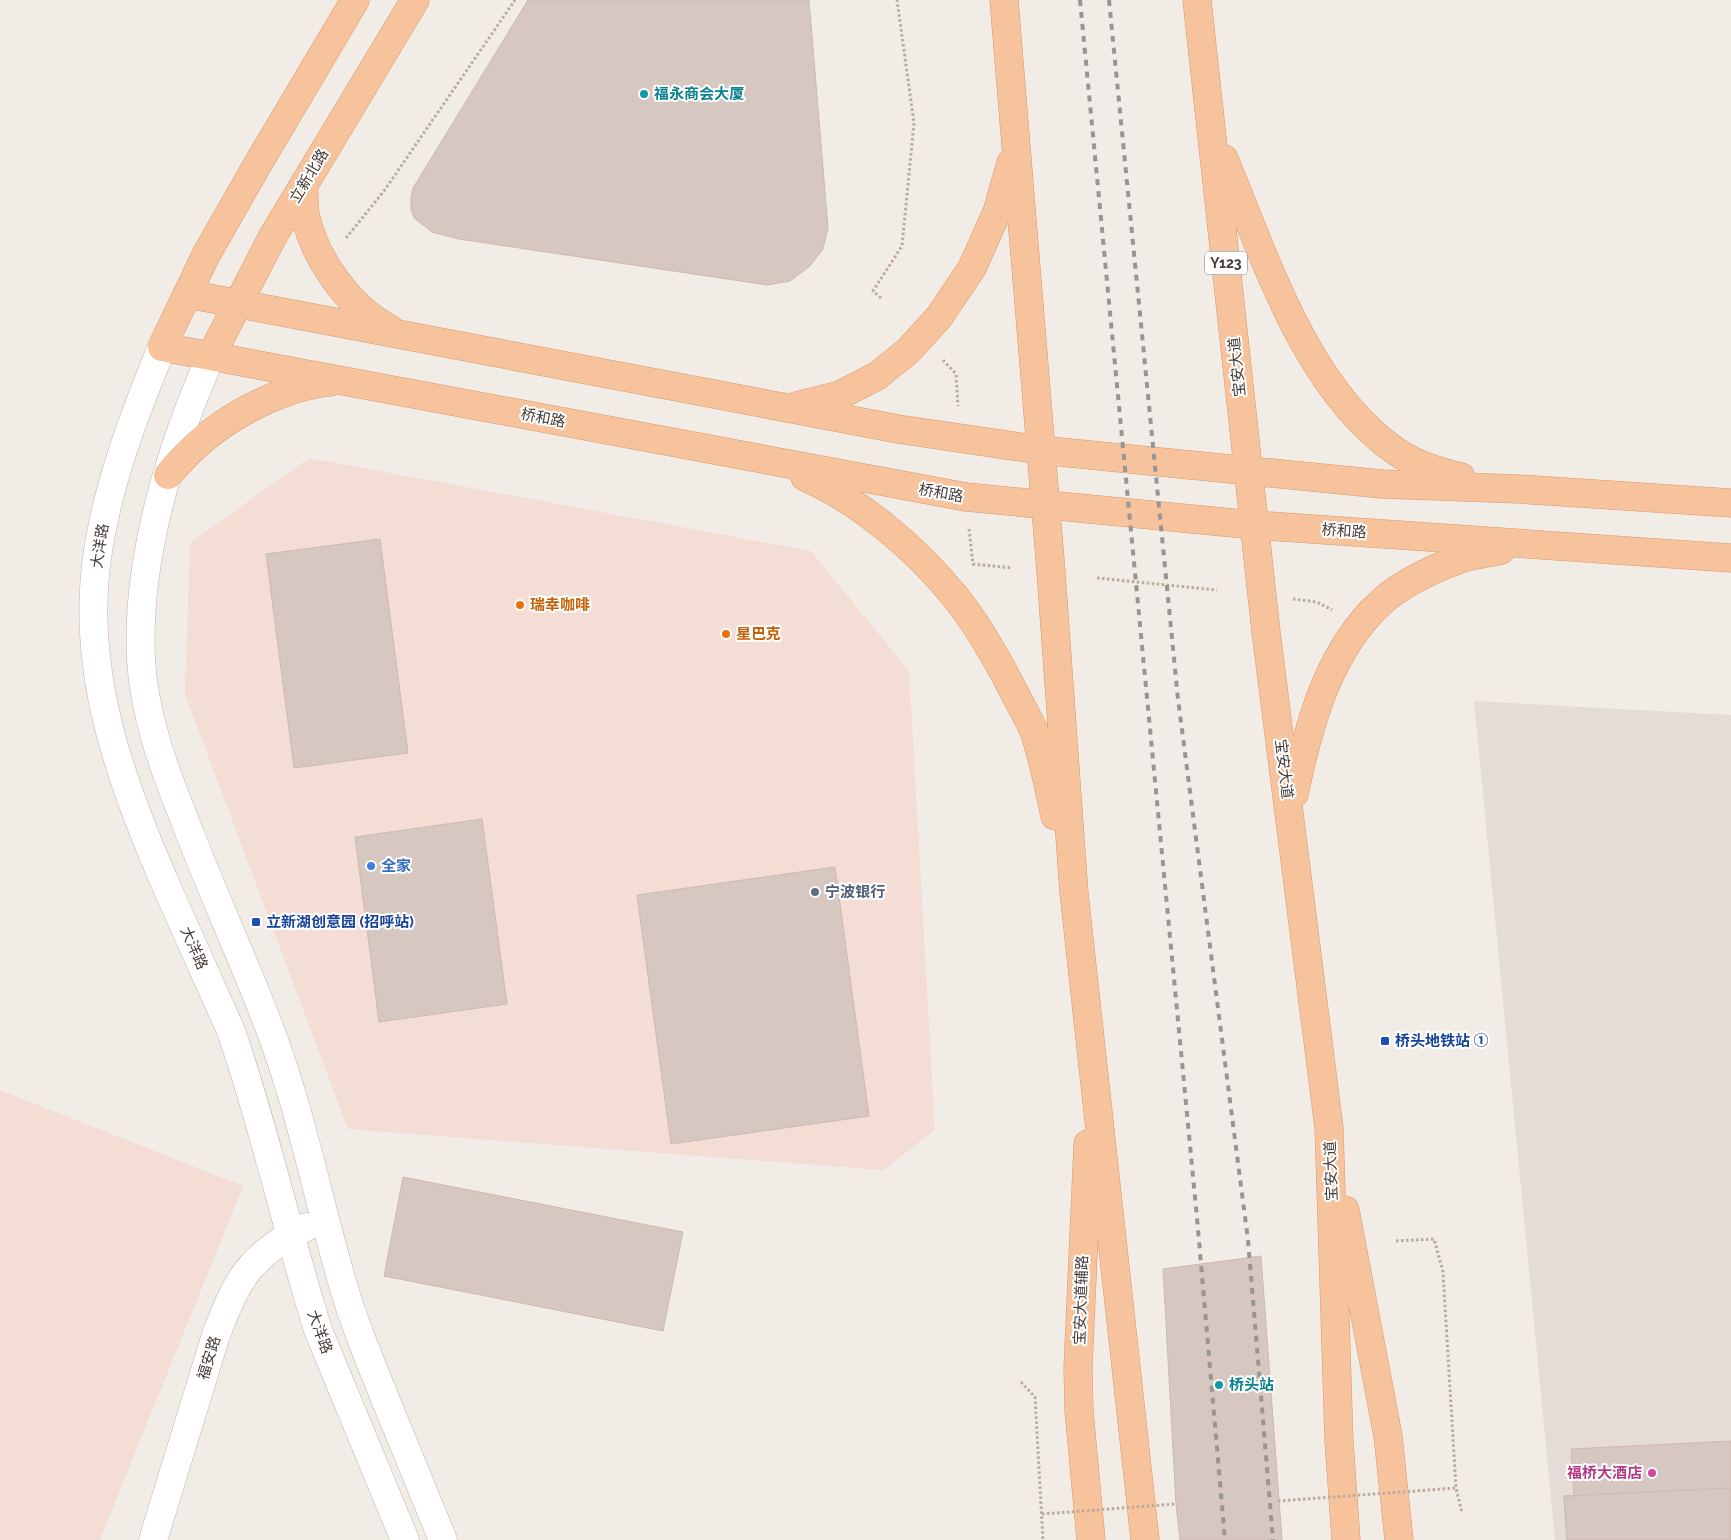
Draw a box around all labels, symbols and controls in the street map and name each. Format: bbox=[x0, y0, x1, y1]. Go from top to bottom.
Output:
place label: 福永商会大厦 bbox=[654, 85, 744, 103]
marker: 福永商会大厦 bbox=[638, 88, 650, 100]
street label: 立新北路 bbox=[286, 146, 332, 206]
road number: Y123 bbox=[1205, 252, 1247, 274]
street label: 宝安大道 bbox=[1225, 336, 1249, 398]
street label: 桥和路 bbox=[519, 405, 567, 431]
street label: 桥和路 bbox=[917, 480, 965, 506]
street label: 桥和路 bbox=[1321, 520, 1367, 542]
street label: 大洋路 bbox=[88, 522, 112, 570]
place label: 瑞幸咖啡 bbox=[530, 596, 590, 614]
marker: 瑞幸咖啡 bbox=[514, 599, 526, 611]
place label: 星巴克 bbox=[736, 625, 781, 643]
marker: 星巴克 bbox=[720, 628, 732, 640]
street label: 宝安大道 bbox=[1271, 738, 1297, 800]
place label: 全家 bbox=[381, 857, 411, 875]
marker: 全家 bbox=[365, 860, 377, 872]
place label: 宁波银行 bbox=[825, 883, 885, 901]
marker: 宁波银行 bbox=[809, 886, 821, 898]
place label: 立新湖创意园 (招呼站) bbox=[266, 913, 414, 931]
marker: 立新湖创意园 (招呼站) bbox=[250, 916, 262, 928]
street label: 大洋路 bbox=[177, 924, 211, 972]
place label: 桥头地铁站 ① bbox=[1395, 1032, 1489, 1050]
marker: 桥头地铁站 ① bbox=[1379, 1035, 1391, 1047]
street label: 宝安大道 bbox=[1321, 1141, 1341, 1201]
street label: 宝安大道辅路 bbox=[1070, 1255, 1092, 1345]
street label: 大洋路 bbox=[304, 1308, 336, 1356]
street label: 福安路 bbox=[194, 1334, 224, 1382]
place label: 桥头站 bbox=[1229, 1376, 1274, 1394]
marker: 桥头站 bbox=[1213, 1379, 1225, 1391]
place label: 福桥大酒店 bbox=[1567, 1464, 1642, 1482]
marker: 福桥大酒店 bbox=[1646, 1467, 1658, 1479]

